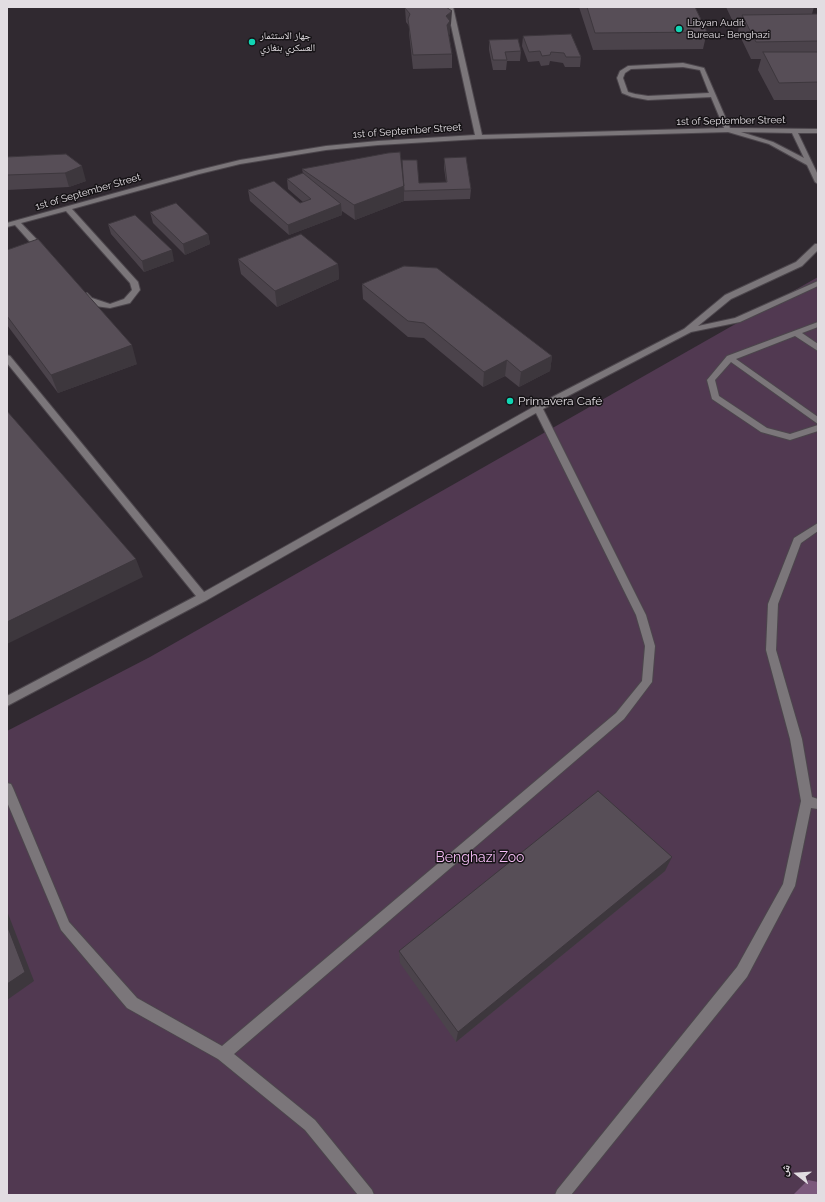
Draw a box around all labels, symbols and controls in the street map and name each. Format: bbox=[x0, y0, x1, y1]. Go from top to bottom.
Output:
place label: Libyan Audit Bureau- Benghazi bbox=[687, 17, 770, 40]
marker: Libyan Audit Bureau- Benghazi bbox=[674, 24, 684, 34]
place label: جهاز الاستثمار العسكري بنغازي bbox=[260, 30, 315, 54]
marker: جهاز الاستثمار العسكري بنغازي bbox=[247, 37, 257, 47]
street label: 1st of September Street bbox=[676, 114, 786, 128]
street label: 1st of September Street bbox=[352, 121, 462, 141]
street label: 1st of September Street bbox=[34, 171, 142, 213]
place label: Primavera Café bbox=[518, 394, 602, 408]
marker: Primavera Café bbox=[505, 396, 515, 406]
park label: Benghazi Zoo bbox=[436, 850, 524, 866]
north arrow bbox=[777, 1154, 817, 1194]
text: ش bbox=[777, 1163, 793, 1178]

